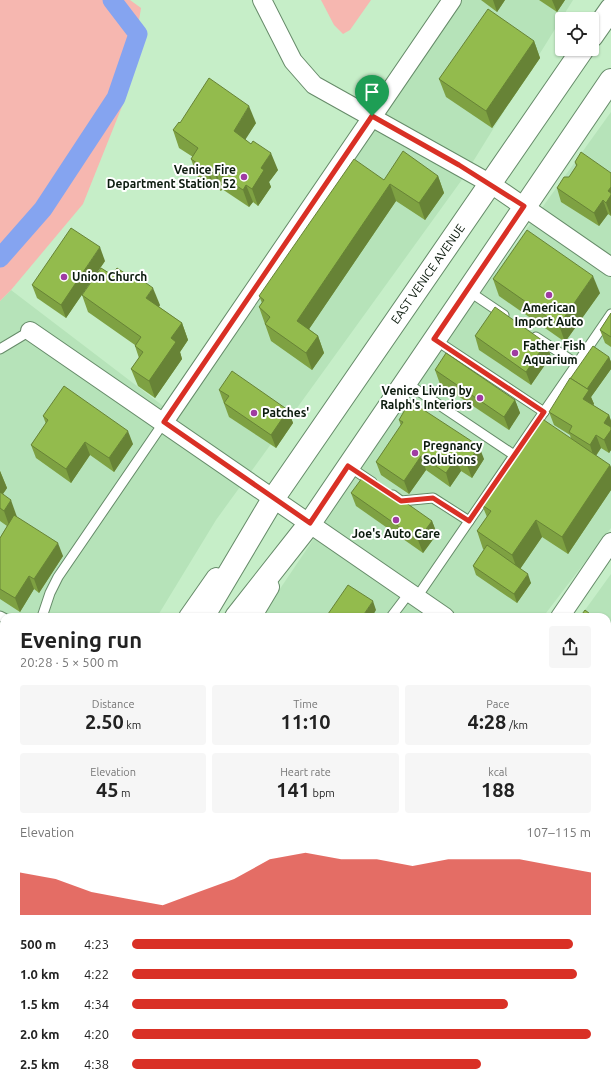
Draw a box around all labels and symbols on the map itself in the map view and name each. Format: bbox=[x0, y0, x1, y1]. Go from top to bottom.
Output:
pin bbox=[355, 75, 389, 116]
place label: Venice Fire Department Station 52 bbox=[107, 163, 236, 190]
marker: Venice Fire Department Station 52 bbox=[239, 172, 249, 182]
street label: EAST VENICE AVENUE bbox=[388, 221, 467, 326]
place label: Union Church bbox=[72, 270, 147, 283]
marker: Union Church bbox=[59, 272, 69, 282]
marker: American Import Auto bbox=[544, 290, 554, 300]
place label: American Import Auto bbox=[515, 301, 583, 328]
place label: Father Fish Aquarium bbox=[523, 339, 586, 366]
marker: Father Fish Aquarium bbox=[510, 348, 520, 358]
place label: Venice Living by Ralph's Interiors bbox=[380, 384, 473, 411]
marker: Venice Living by Ralph's Interiors bbox=[475, 393, 485, 403]
place label: Patches' bbox=[262, 406, 309, 419]
marker: Patches' bbox=[249, 408, 259, 418]
place label: Pregnancy Solutions bbox=[423, 439, 483, 466]
marker: Pregnancy Solutions bbox=[410, 448, 420, 458]
marker: Joe's Auto Care bbox=[391, 515, 401, 525]
place label: Joe's Auto Care bbox=[352, 527, 440, 540]

